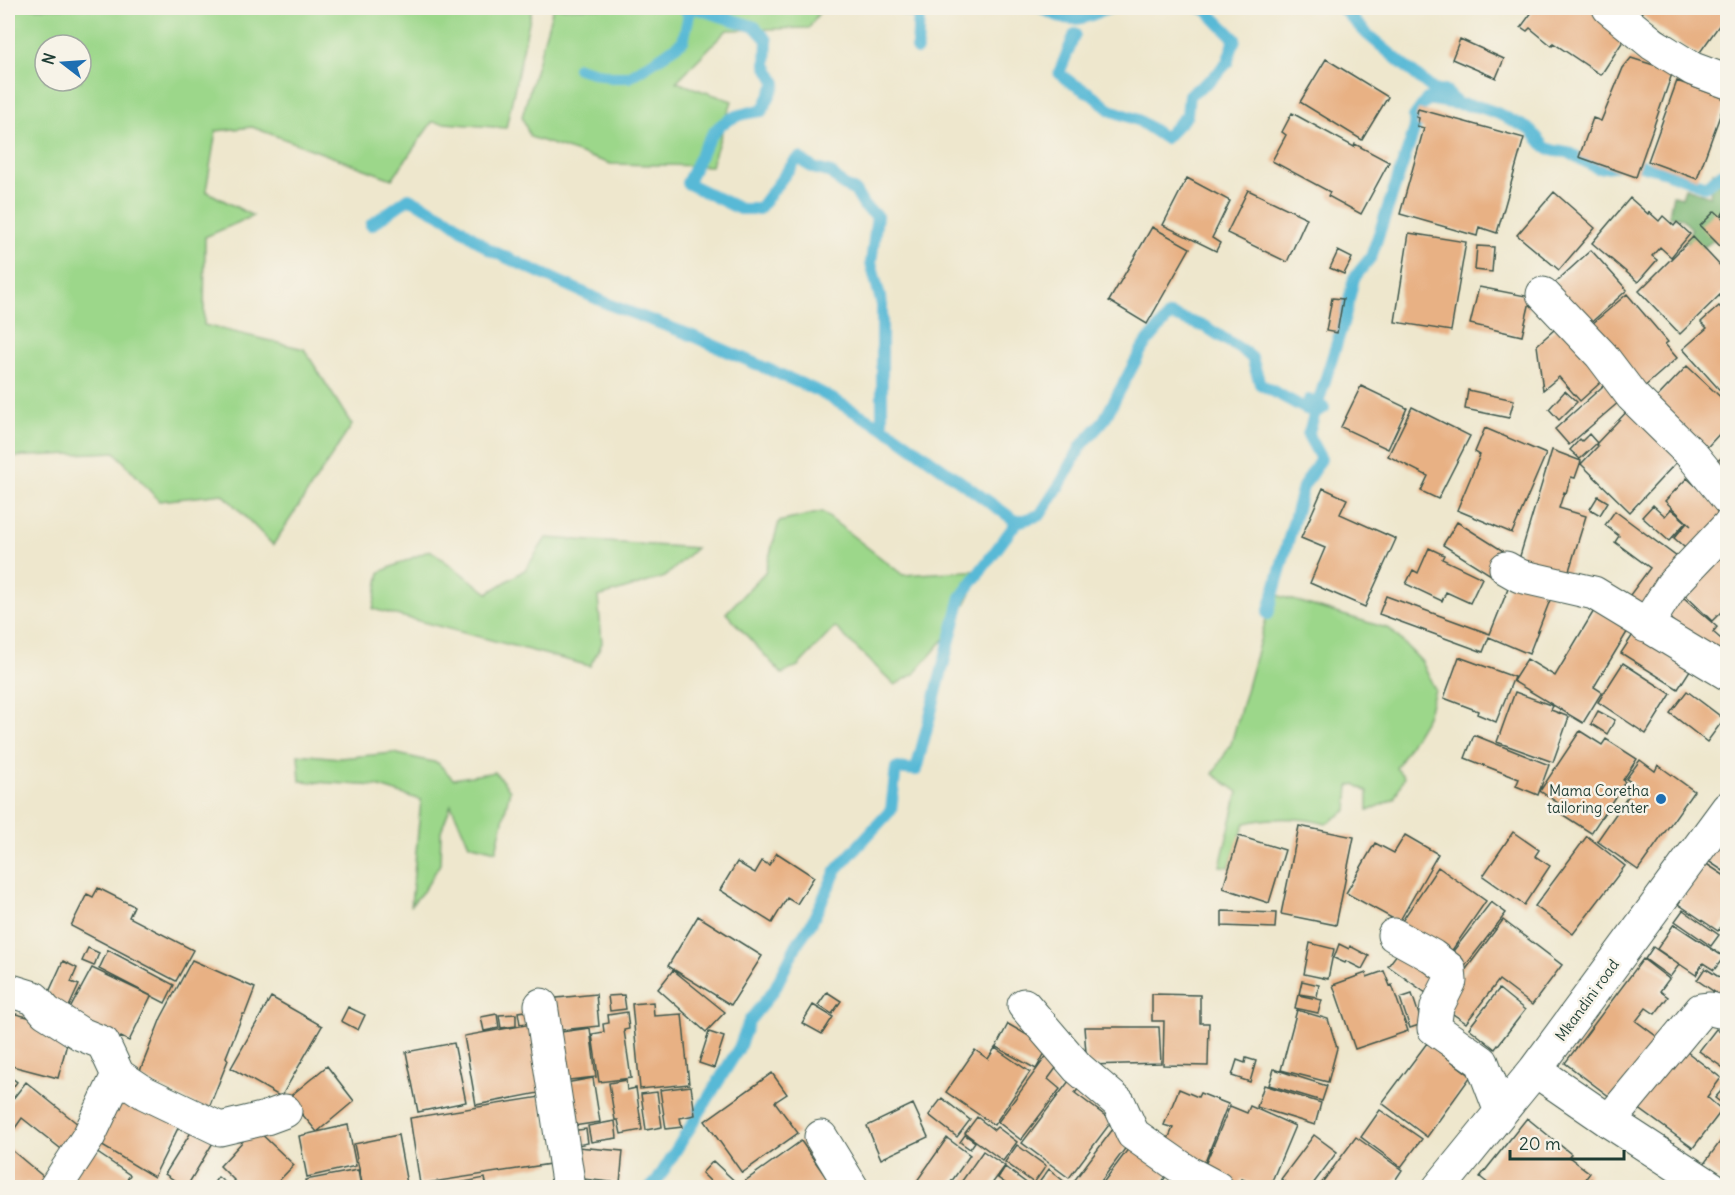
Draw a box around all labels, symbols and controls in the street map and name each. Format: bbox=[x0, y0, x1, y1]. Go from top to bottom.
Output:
north arrow bbox=[33, 33, 93, 93]
text: N bbox=[37, 50, 60, 67]
place label: Mama Coretha tailoring center bbox=[1547, 781, 1649, 817]
marker: Mama Coretha tailoring center bbox=[1654, 792, 1668, 806]
street label: Mkandini road bbox=[1551, 955, 1623, 1045]
scale bar bbox=[1510, 1123, 1624, 1161]
text: 20 m bbox=[1519, 1132, 1561, 1155]

